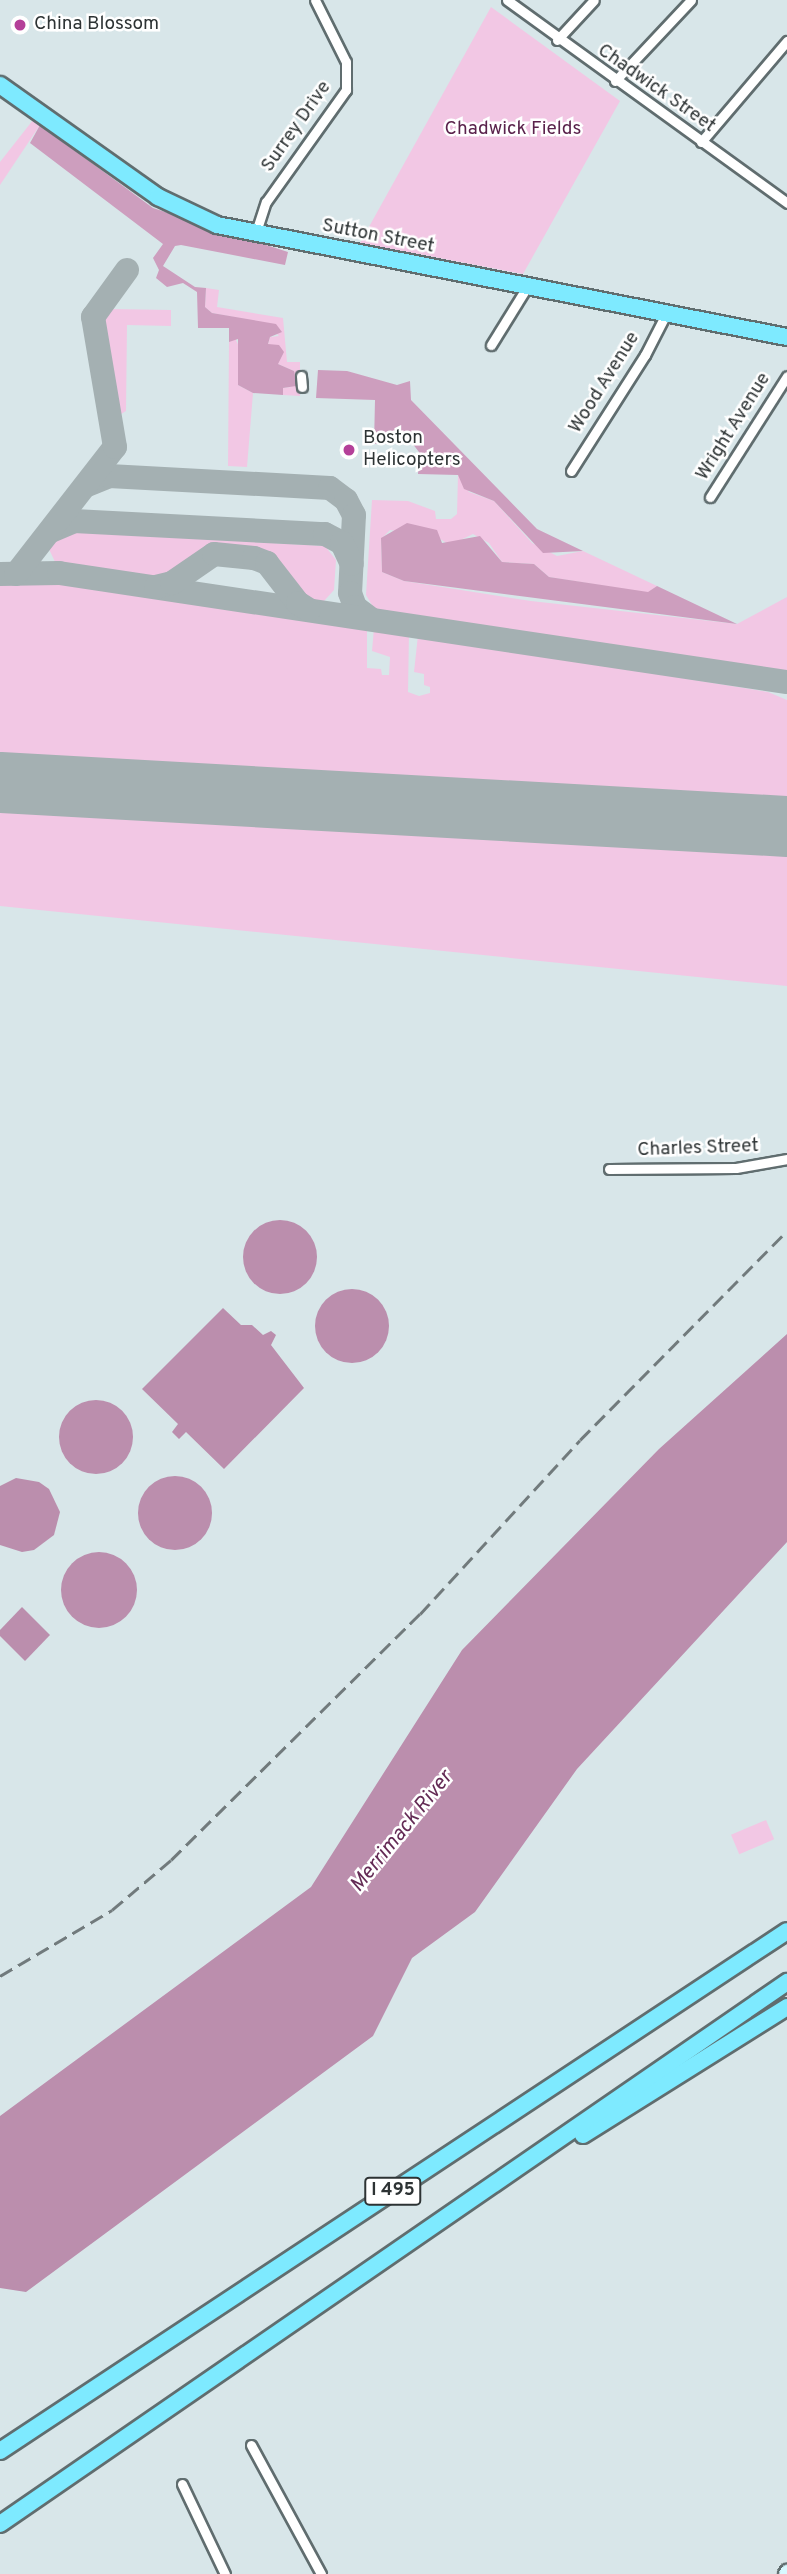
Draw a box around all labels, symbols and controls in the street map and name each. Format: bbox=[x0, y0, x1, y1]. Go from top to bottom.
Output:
place label: China Blossom bbox=[34, 14, 159, 36]
marker: China Blossom bbox=[12, 17, 28, 33]
street label: Chadwick Street bbox=[593, 40, 719, 138]
street label: Surrey Drive bbox=[257, 77, 337, 177]
park label: Chadwick Fields bbox=[445, 119, 581, 141]
street label: Sutton Street bbox=[320, 215, 436, 259]
street label: Wood Avenue bbox=[565, 328, 645, 438]
street label: Wright Avenue bbox=[692, 369, 776, 485]
place label: Boston Helicopters bbox=[363, 428, 461, 472]
marker: Boston Helicopters bbox=[341, 442, 357, 458]
street label: Charles Street bbox=[637, 1135, 759, 1163]
water label: Merrimack River bbox=[345, 1766, 459, 1898]
road number: I 495 bbox=[363, 2176, 423, 2206]

